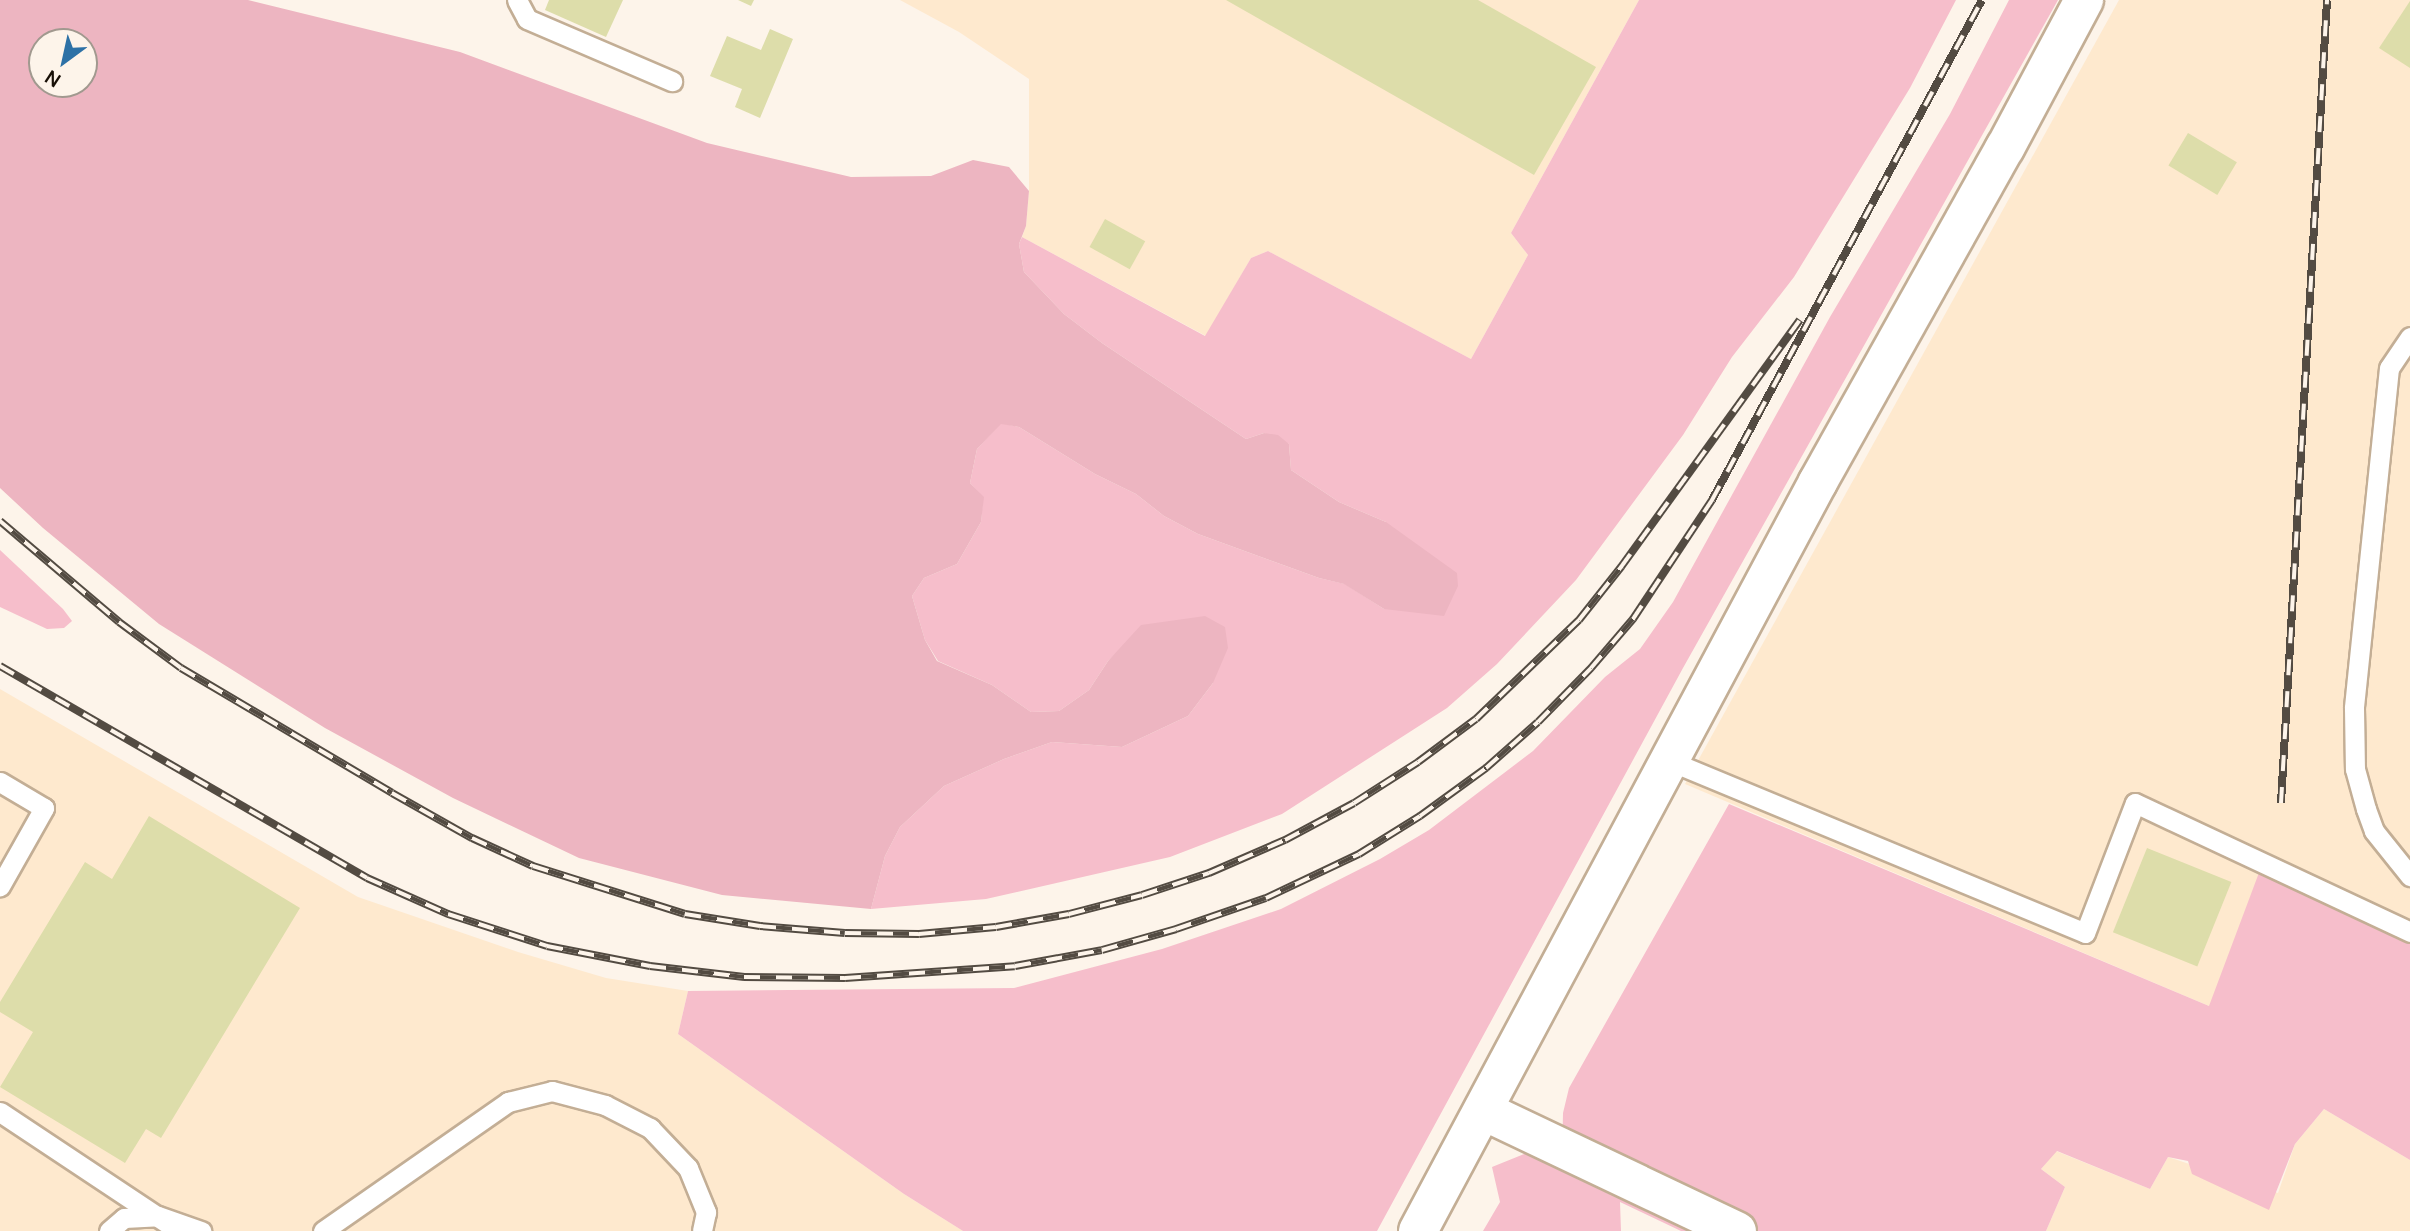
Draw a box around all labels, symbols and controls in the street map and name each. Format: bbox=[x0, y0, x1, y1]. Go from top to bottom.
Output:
north arrow bbox=[28, 28, 98, 98]
text: N bbox=[40, 64, 65, 94]

